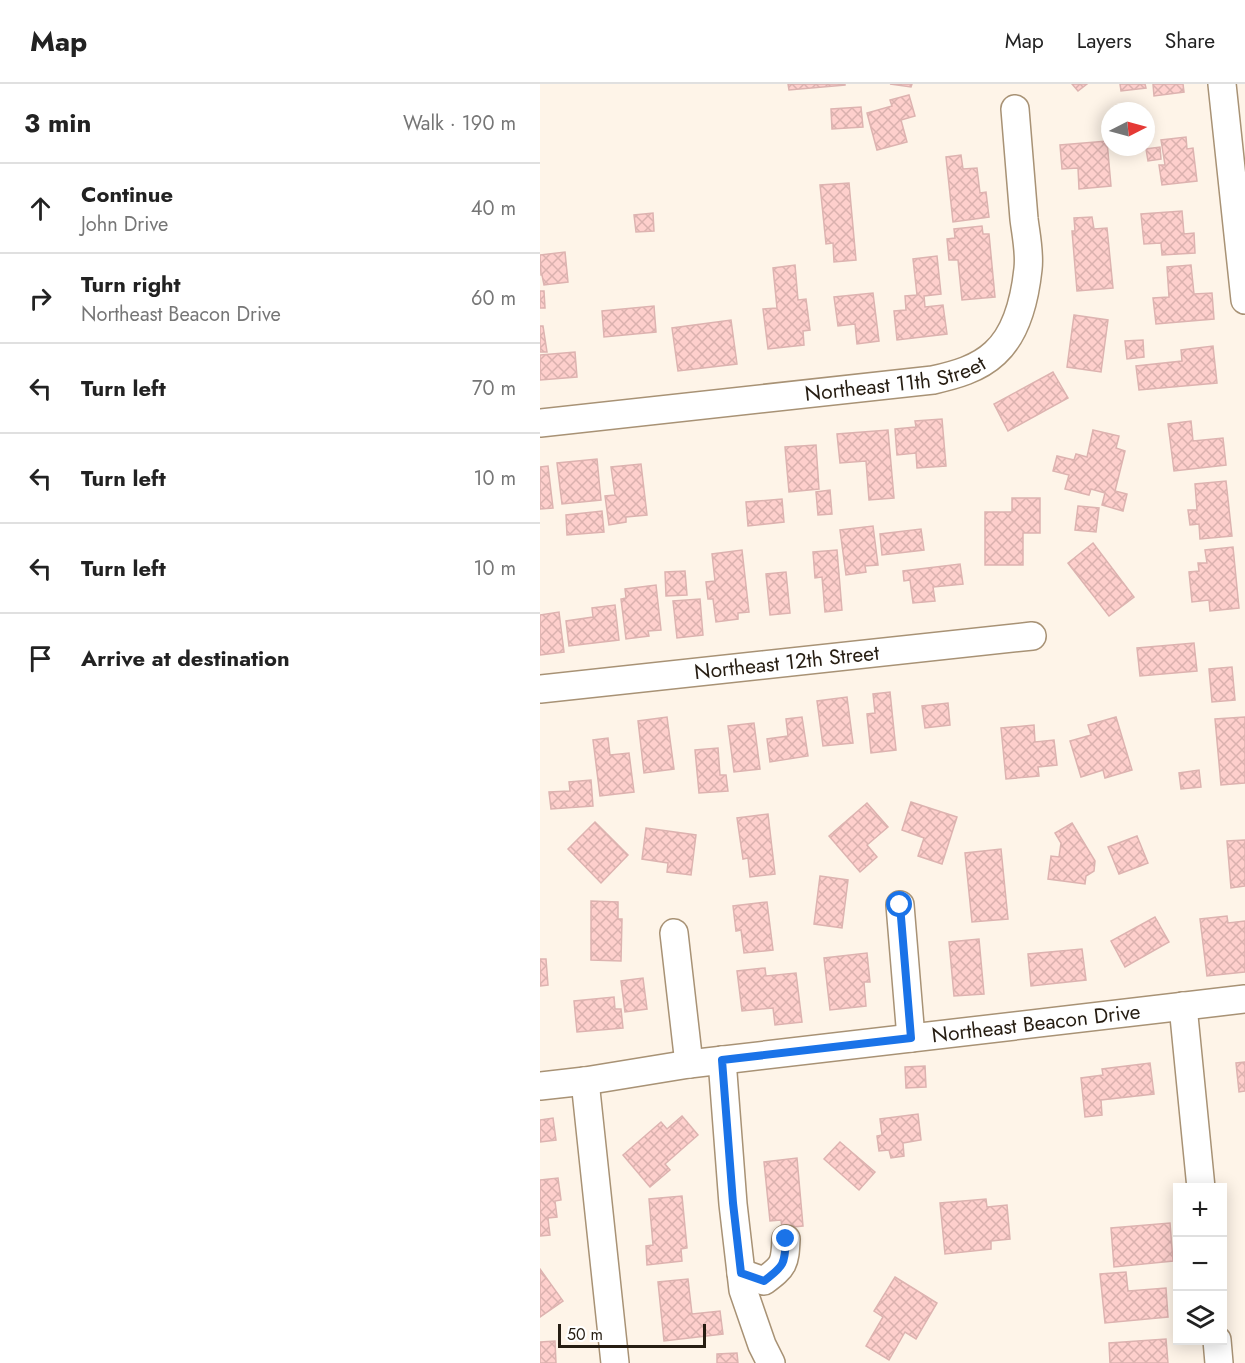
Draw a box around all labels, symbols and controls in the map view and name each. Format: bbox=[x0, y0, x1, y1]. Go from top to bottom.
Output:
text: Map bbox=[30, 21, 87, 62]
text: Map bbox=[1005, 26, 1044, 56]
text: Layers bbox=[1077, 26, 1132, 56]
text: Share bbox=[1165, 26, 1215, 56]
north arrow bbox=[1101, 102, 1155, 156]
text: 3 min bbox=[24, 104, 91, 142]
text: Walk · 190 m bbox=[403, 109, 516, 138]
text: Continue bbox=[81, 178, 173, 210]
icon: ahead bbox=[24, 192, 57, 225]
text: 40 m bbox=[471, 194, 516, 223]
text: John Drive bbox=[81, 210, 168, 239]
text: Turn right bbox=[81, 268, 181, 300]
icon: right bbox=[24, 282, 57, 315]
text: 60 m bbox=[471, 284, 516, 313]
text: Northeast Beacon Drive bbox=[81, 300, 281, 329]
street label: Northeast 11th Street bbox=[803, 349, 992, 409]
icon: left bbox=[24, 372, 57, 405]
text: Turn left bbox=[81, 372, 166, 404]
text: 70 m bbox=[472, 374, 516, 403]
icon: left bbox=[24, 462, 57, 495]
text: Turn left bbox=[81, 462, 166, 494]
text: 10 m bbox=[473, 464, 516, 493]
icon: left bbox=[24, 552, 57, 585]
text: Turn left bbox=[81, 552, 166, 584]
text: 10 m bbox=[473, 554, 516, 583]
street label: Northeast 12th Street bbox=[693, 638, 881, 687]
icon: arrive bbox=[24, 642, 57, 675]
text: Arrive at destination bbox=[81, 642, 290, 674]
route start bbox=[886, 891, 912, 917]
street label: Northeast Beacon Drive bbox=[930, 996, 1142, 1051]
map controls bbox=[1173, 1183, 1227, 1345]
button: + bbox=[1173, 1183, 1227, 1237]
route end bbox=[772, 1225, 798, 1251]
button: − bbox=[1173, 1237, 1227, 1291]
button: layers bbox=[1173, 1291, 1227, 1345]
scale bar bbox=[558, 1321, 706, 1348]
text: 50 m bbox=[567, 1323, 603, 1346]

